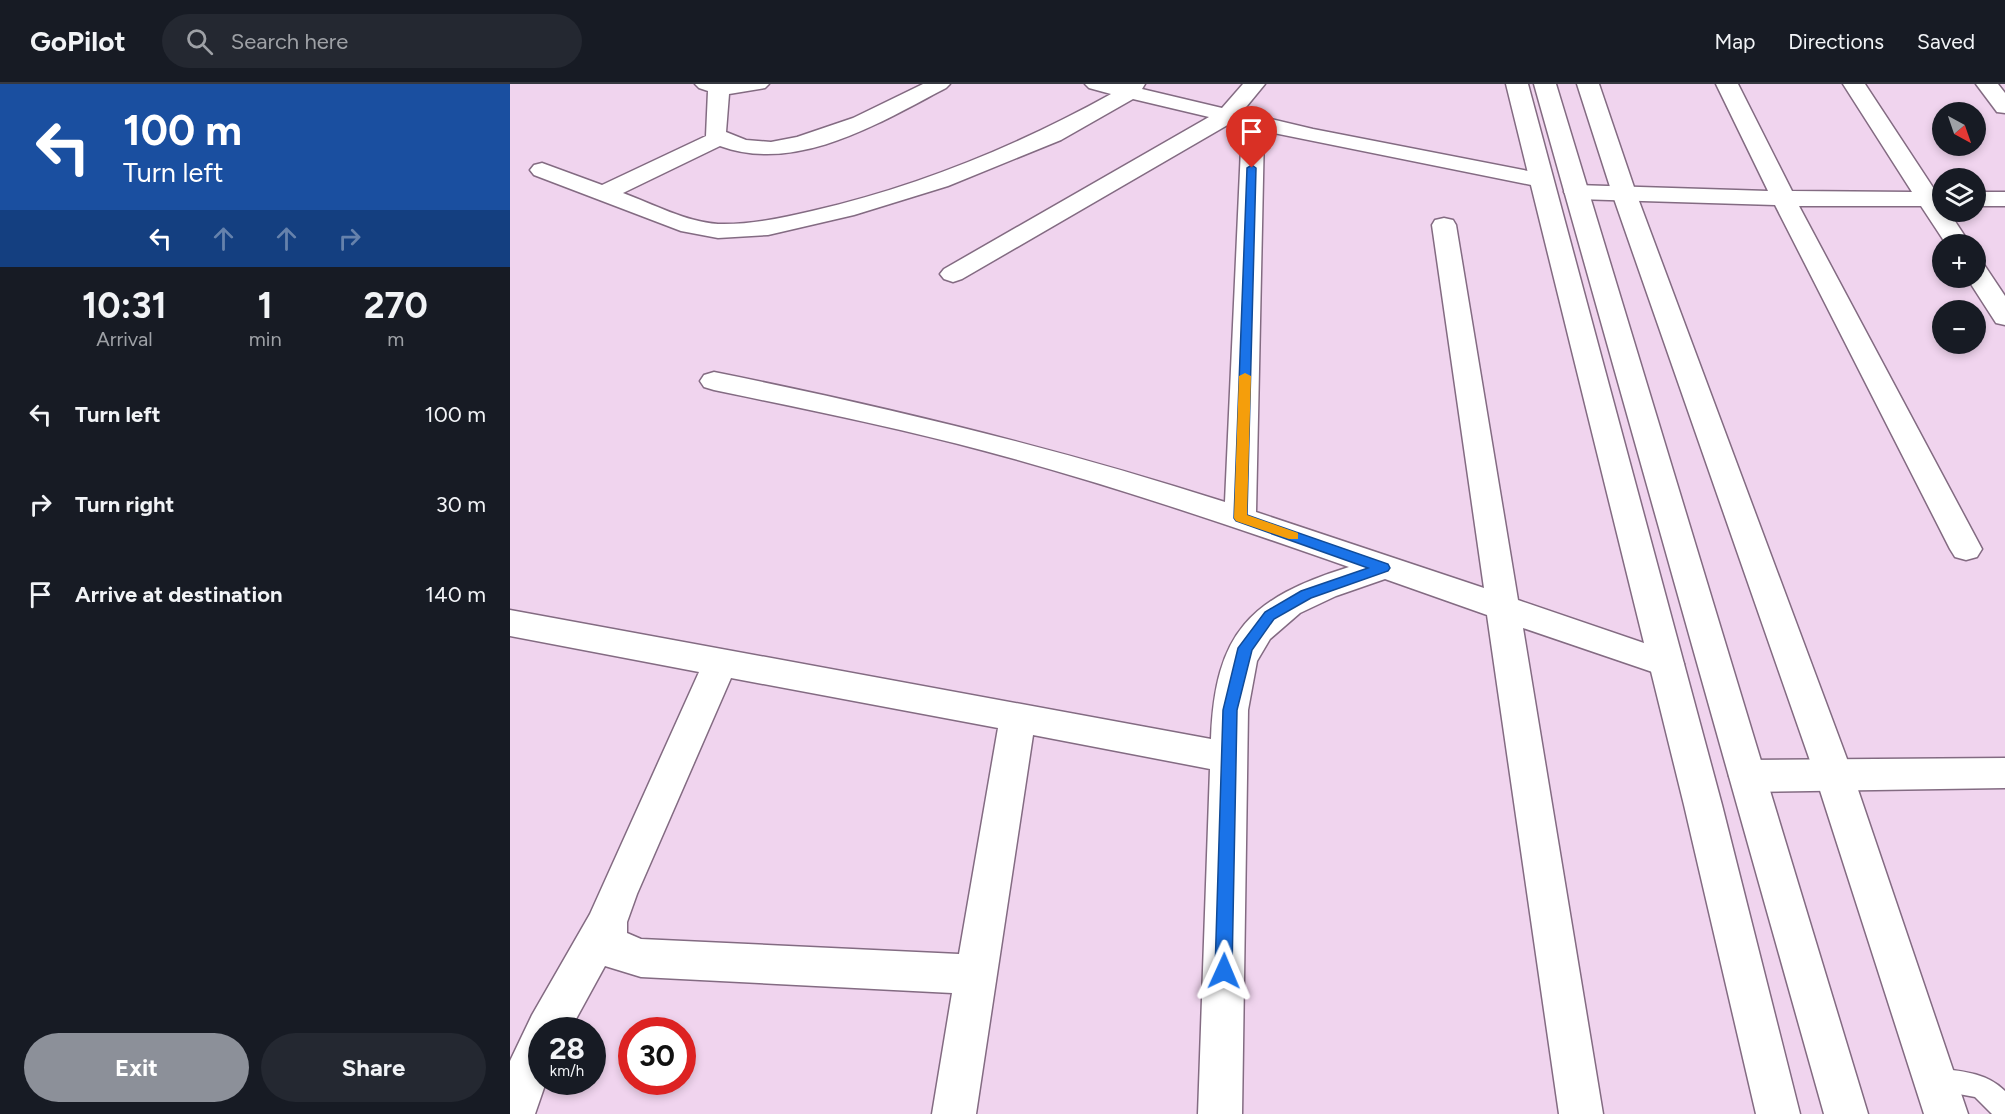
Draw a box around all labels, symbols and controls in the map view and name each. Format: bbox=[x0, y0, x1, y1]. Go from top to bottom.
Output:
search box bbox=[162, 14, 582, 68]
text: GoPilot bbox=[30, 24, 126, 58]
icon: search bbox=[183, 25, 216, 58]
text: Search here bbox=[231, 28, 348, 55]
text: Map bbox=[1714, 29, 1755, 54]
text: Directions bbox=[1788, 29, 1884, 54]
text: Saved bbox=[1917, 29, 1975, 54]
north arrow bbox=[1932, 102, 1986, 156]
map controls bbox=[1932, 102, 1986, 354]
text: 100 m bbox=[123, 105, 242, 156]
pin bbox=[1226, 106, 1277, 168]
icon: left bbox=[24, 108, 102, 186]
icon: arrive bbox=[1235, 115, 1268, 148]
text: Turn left bbox=[123, 156, 223, 189]
button: layers bbox=[1932, 168, 1986, 222]
icon: left bbox=[144, 222, 177, 255]
icon: ahead bbox=[207, 222, 240, 255]
icon: ahead bbox=[270, 222, 303, 255]
icon: right bbox=[333, 222, 366, 255]
button: + bbox=[1932, 234, 1986, 288]
text: 10:31 bbox=[82, 284, 167, 327]
text: 1 bbox=[258, 284, 273, 327]
text: 270 bbox=[364, 284, 428, 327]
button: − bbox=[1932, 300, 1986, 354]
text: Arrival bbox=[96, 327, 153, 351]
text: min bbox=[249, 327, 282, 351]
text: m bbox=[387, 327, 404, 351]
icon: left bbox=[24, 398, 57, 431]
text: Turn left bbox=[75, 401, 161, 428]
text: 100 m bbox=[425, 401, 486, 428]
icon: right bbox=[24, 488, 57, 521]
text: Turn right bbox=[75, 491, 174, 518]
text: 30 m bbox=[436, 491, 486, 518]
icon: arrive bbox=[24, 578, 57, 611]
text: Arrive at destination bbox=[75, 581, 283, 608]
text: 140 m bbox=[425, 581, 486, 608]
position arrow bbox=[1192, 939, 1256, 1003]
speed limit sign: 30 bbox=[618, 1017, 696, 1095]
text: 28 bbox=[549, 1030, 585, 1067]
button: Exit bbox=[24, 1033, 249, 1102]
button: Share bbox=[261, 1033, 486, 1102]
text: km/h bbox=[550, 1062, 584, 1080]

